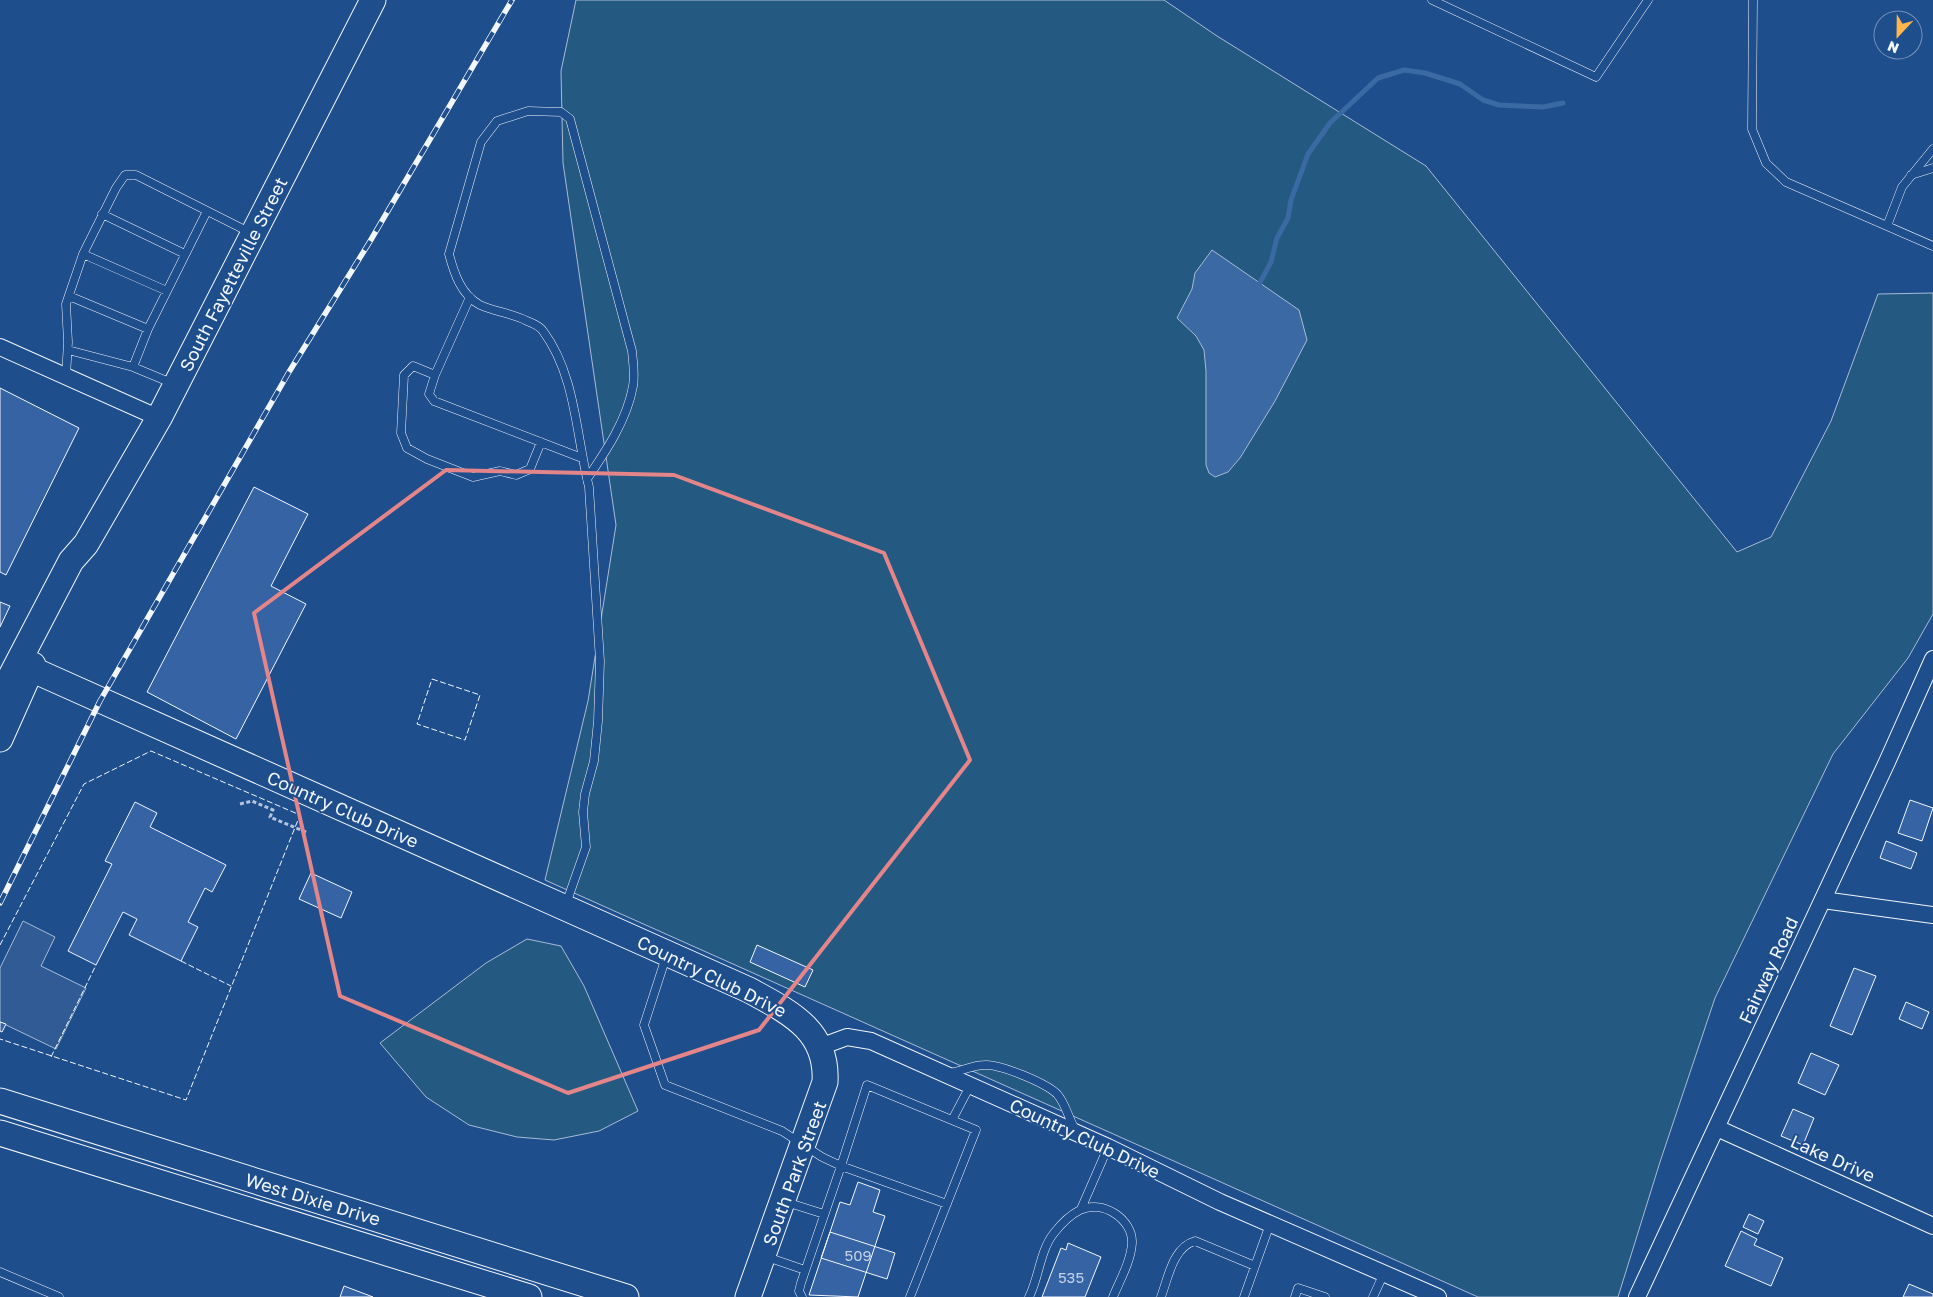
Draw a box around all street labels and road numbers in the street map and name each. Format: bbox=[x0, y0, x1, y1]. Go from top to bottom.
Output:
street label: South Fayetteville Street bbox=[174, 173, 292, 375]
street label: Country Club Drive bbox=[264, 766, 422, 852]
street label: Fairway Road bbox=[1734, 913, 1802, 1027]
street label: Country Club Drive bbox=[634, 930, 790, 1022]
street label: Country Club Drive bbox=[1006, 1094, 1164, 1182]
street label: South Park Street bbox=[758, 1097, 830, 1249]
street label: Lake Drive bbox=[1787, 1130, 1879, 1186]
street label: West Dixie Drive bbox=[243, 1168, 383, 1230]

